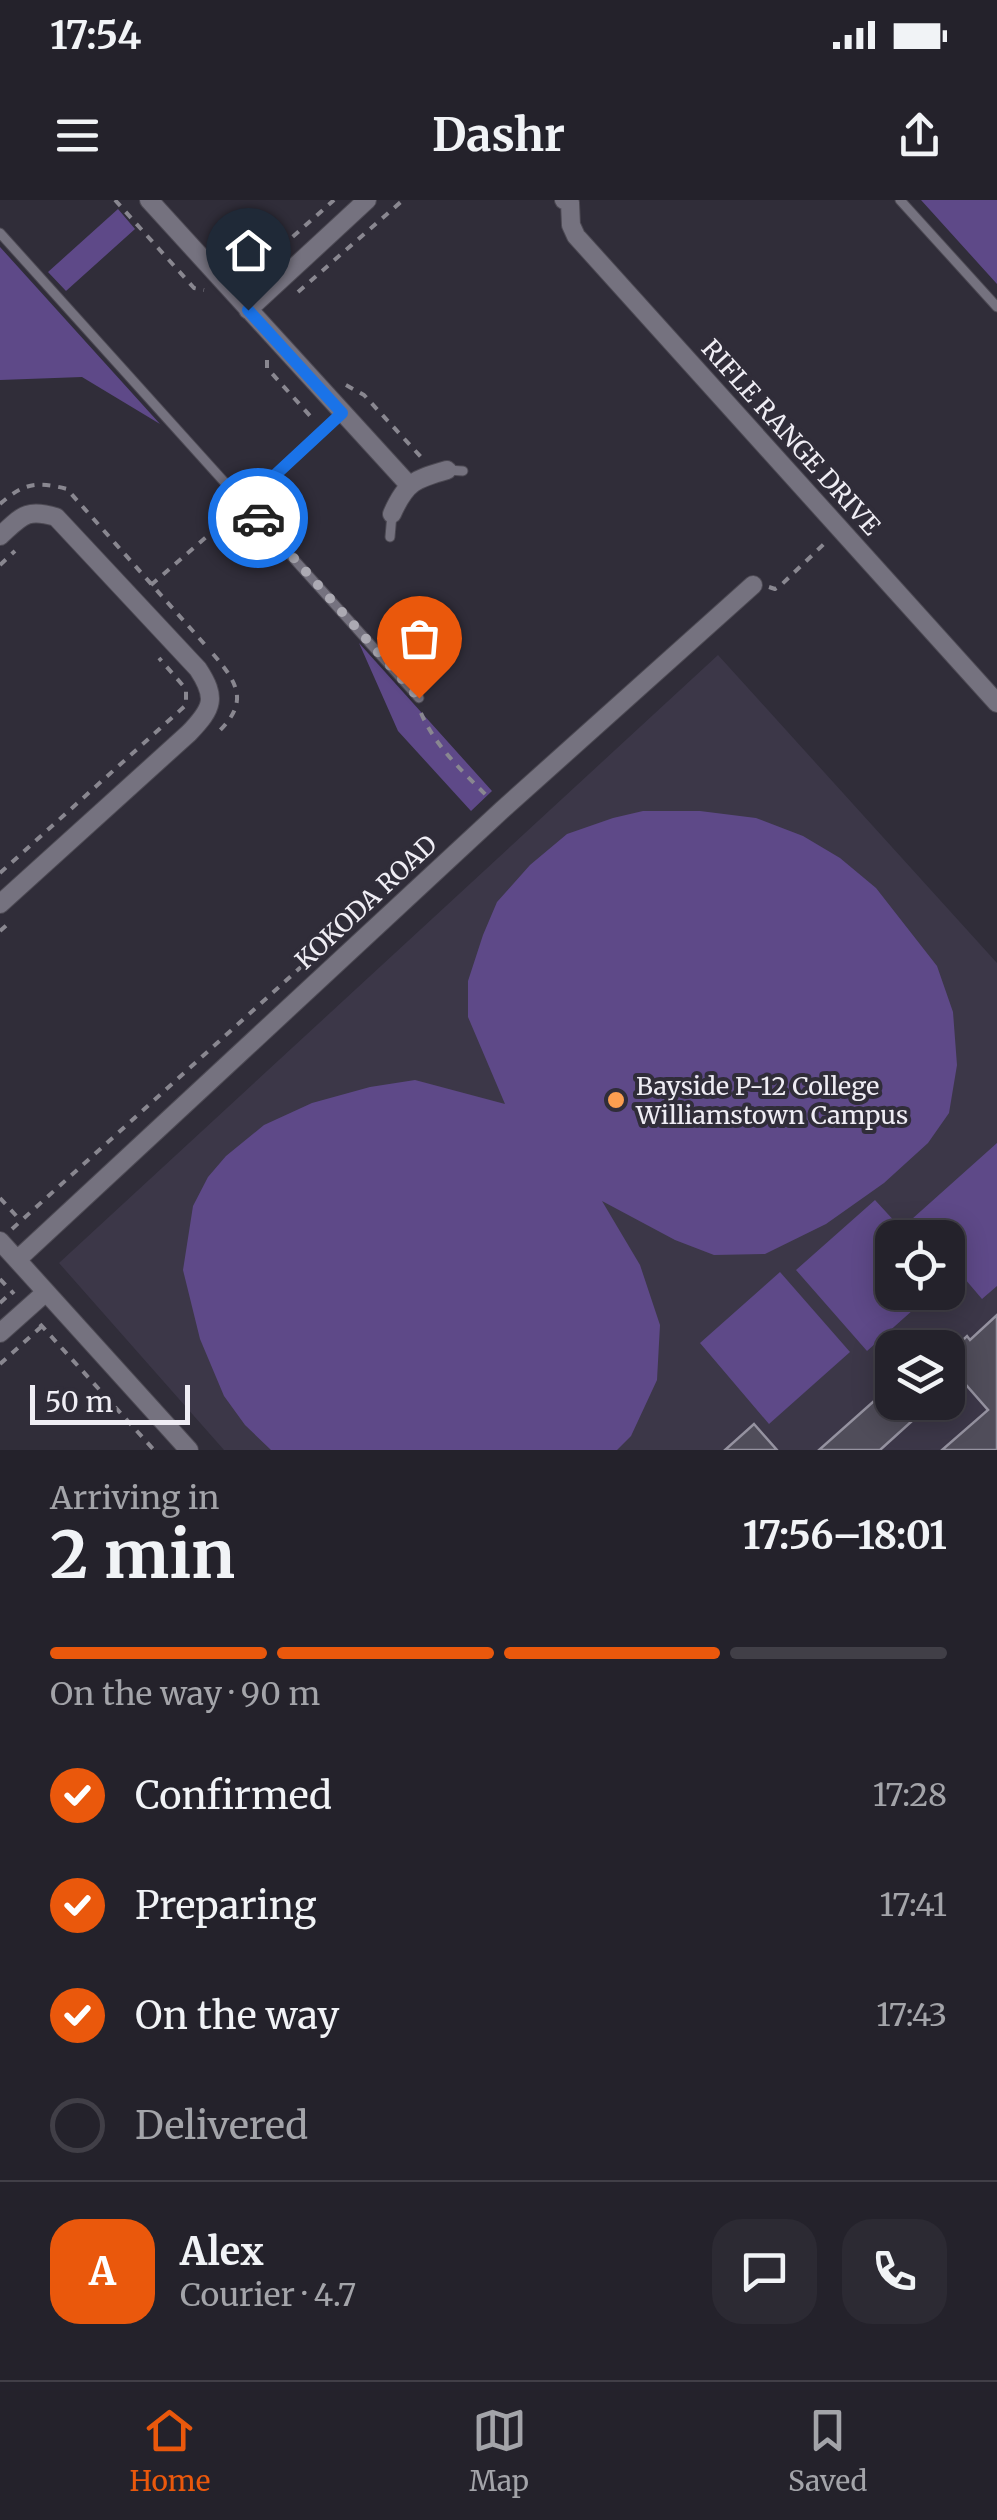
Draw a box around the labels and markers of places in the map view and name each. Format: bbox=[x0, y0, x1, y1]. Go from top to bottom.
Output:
pin bbox=[206, 208, 291, 311]
pin bbox=[377, 596, 462, 699]
place label: Bayside P-12 College Williamstown Campus bbox=[635, 1070, 908, 1131]
marker: Bayside P-12 College Williamstown Campus bbox=[605, 1089, 627, 1111]

